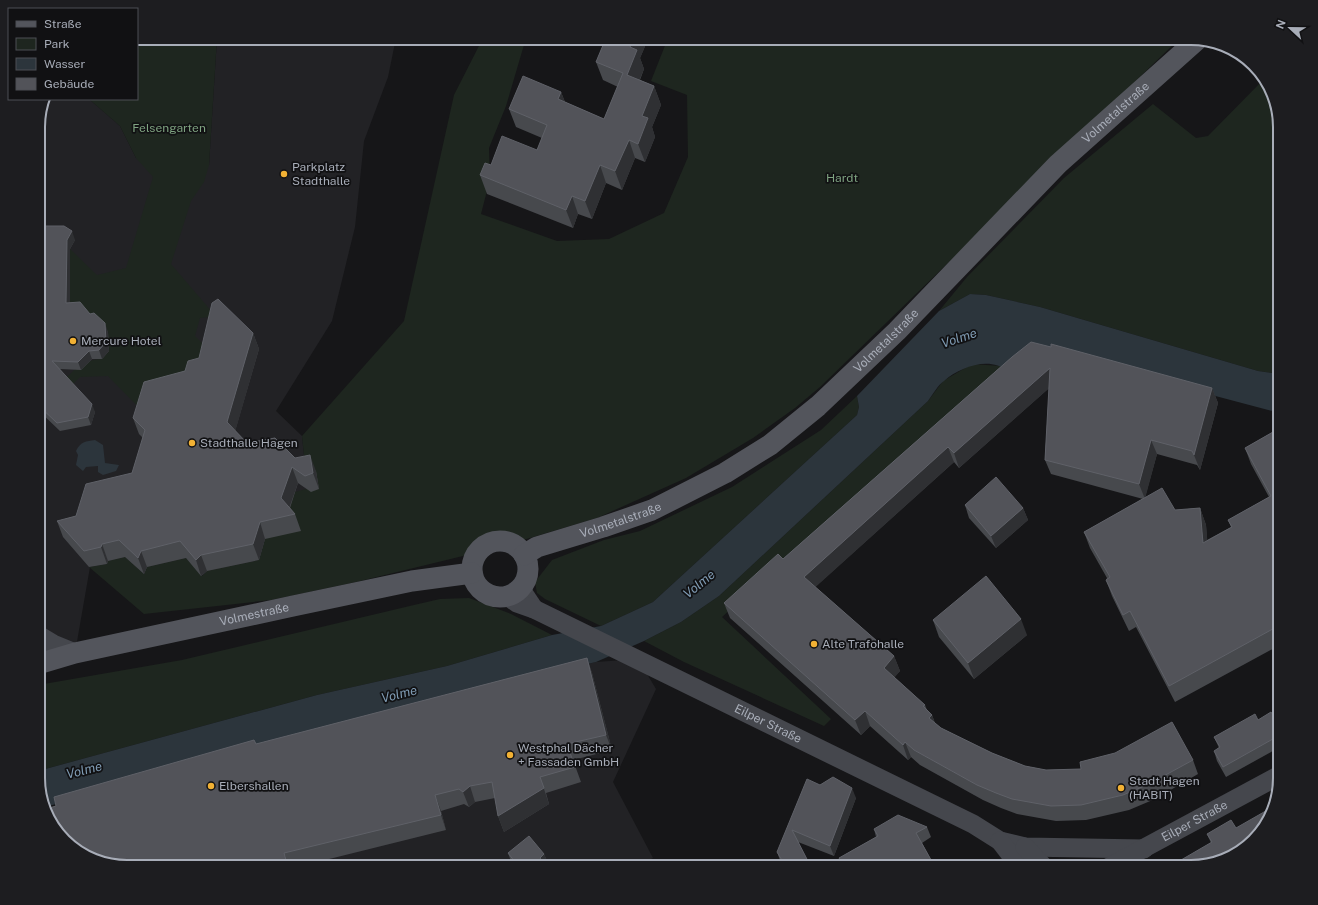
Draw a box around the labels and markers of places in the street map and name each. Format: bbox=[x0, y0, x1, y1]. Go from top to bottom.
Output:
place label: Parkplatz Stadthalle bbox=[292, 160, 350, 188]
marker: Parkplatz Stadthalle bbox=[279, 169, 289, 179]
place label: Mercure Hotel bbox=[81, 334, 162, 348]
marker: Mercure Hotel bbox=[68, 336, 78, 346]
place label: Stadthalle Hagen bbox=[200, 436, 298, 450]
marker: Stadthalle Hagen bbox=[187, 438, 197, 448]
place label: Alte Trafohalle bbox=[822, 637, 904, 651]
marker: Alte Trafohalle bbox=[809, 639, 819, 649]
place label: Westphal Dächer + Fassaden GmbH bbox=[518, 741, 619, 769]
marker: Westphal Dächer + Fassaden GmbH bbox=[505, 750, 515, 760]
place label: Stadt Hagen (HABIT) bbox=[1129, 774, 1200, 802]
place label: Elbershallen bbox=[219, 779, 289, 793]
marker: Elbershallen bbox=[206, 781, 216, 791]
marker: Stadt Hagen (HABIT) bbox=[1116, 783, 1126, 793]

